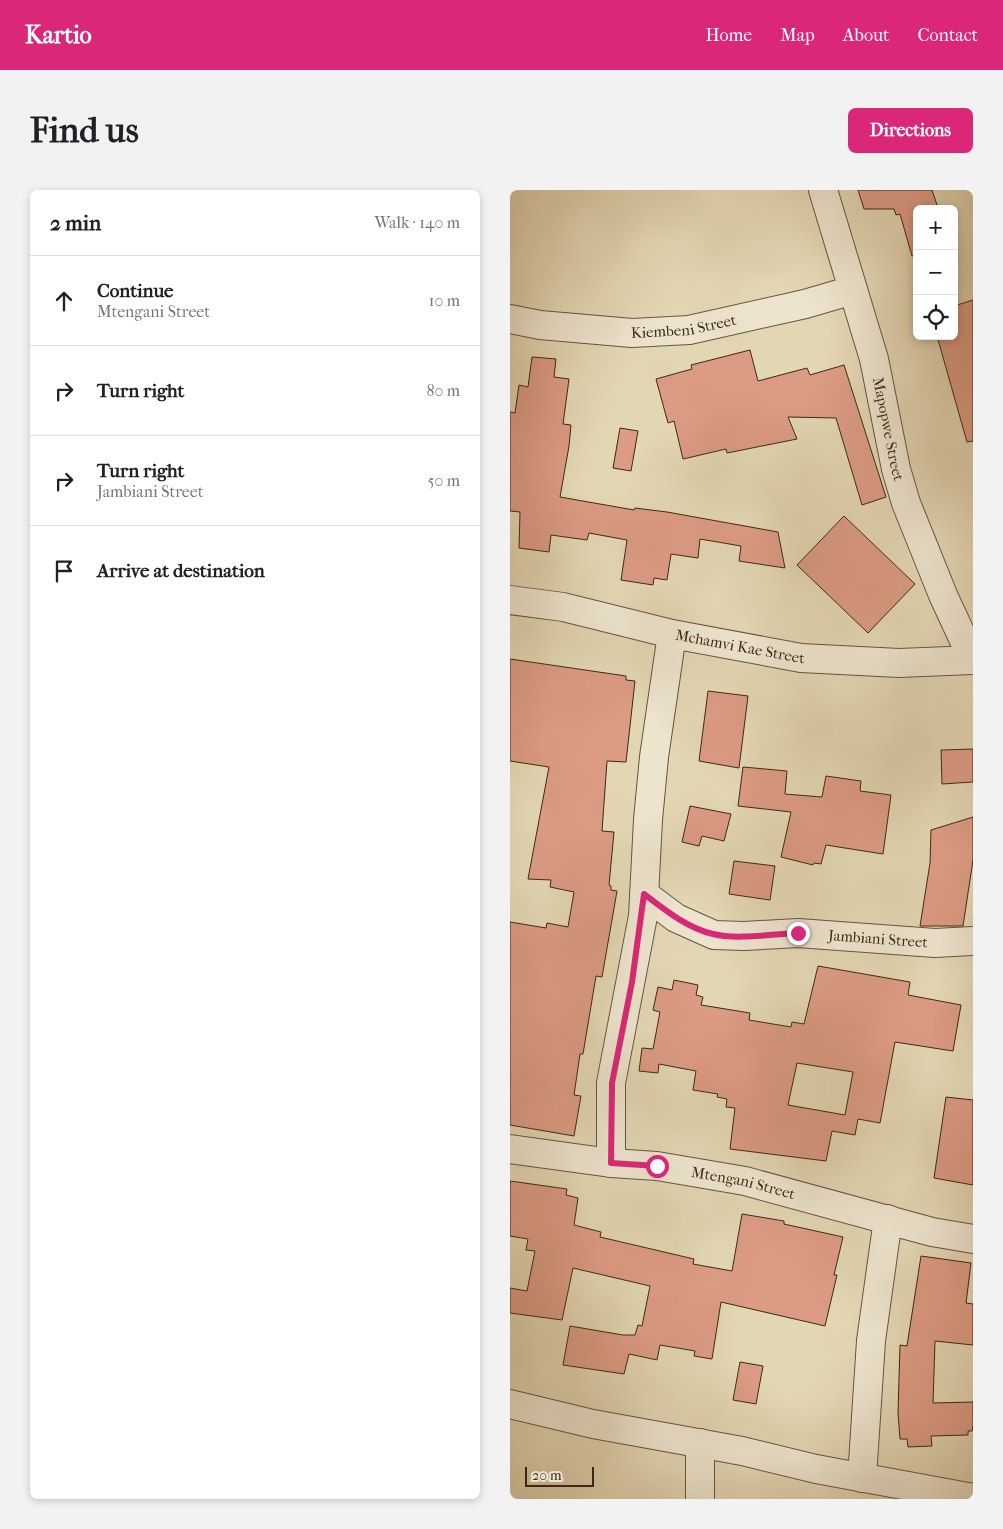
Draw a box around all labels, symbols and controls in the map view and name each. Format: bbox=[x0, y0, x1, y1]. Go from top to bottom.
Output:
text: Kartio bbox=[25, 21, 92, 49]
text: Home bbox=[705, 25, 752, 46]
text: Map bbox=[780, 25, 815, 46]
text: About bbox=[843, 25, 889, 46]
text: Contact bbox=[917, 25, 978, 46]
button: Directions bbox=[848, 108, 973, 153]
text: Find us bbox=[30, 110, 139, 151]
map controls bbox=[913, 205, 958, 340]
button: + bbox=[913, 205, 958, 250]
text: 2 min bbox=[50, 211, 101, 235]
text: Walk · 140 m bbox=[375, 213, 460, 232]
button: − bbox=[913, 250, 958, 295]
text: Continue bbox=[97, 280, 173, 302]
icon: ahead bbox=[50, 287, 78, 315]
text: 10 m bbox=[429, 291, 460, 310]
button: locate bbox=[913, 295, 958, 340]
text: Mtengani Street bbox=[97, 302, 210, 321]
street label: Kiembeni Street bbox=[630, 311, 739, 342]
street label: Mapopwe Street bbox=[869, 376, 908, 484]
icon: right bbox=[50, 377, 78, 405]
text: Turn right bbox=[97, 380, 184, 402]
text: 80 m bbox=[426, 381, 460, 400]
text: Turn right bbox=[97, 460, 184, 482]
icon: right bbox=[50, 467, 78, 495]
text: 50 m bbox=[428, 471, 460, 490]
text: Jambiani Street bbox=[97, 482, 203, 501]
icon: arrive bbox=[50, 557, 78, 585]
text: Arrive at destination bbox=[97, 560, 265, 582]
street label: Mchamvi Kae Street bbox=[674, 626, 806, 667]
route end bbox=[787, 922, 810, 945]
street label: Jambiani Street bbox=[827, 926, 929, 952]
route start bbox=[646, 1155, 669, 1178]
street label: Mtengani Street bbox=[690, 1163, 798, 1203]
scale bar bbox=[525, 1464, 594, 1487]
text: 20 m bbox=[532, 1467, 562, 1484]

